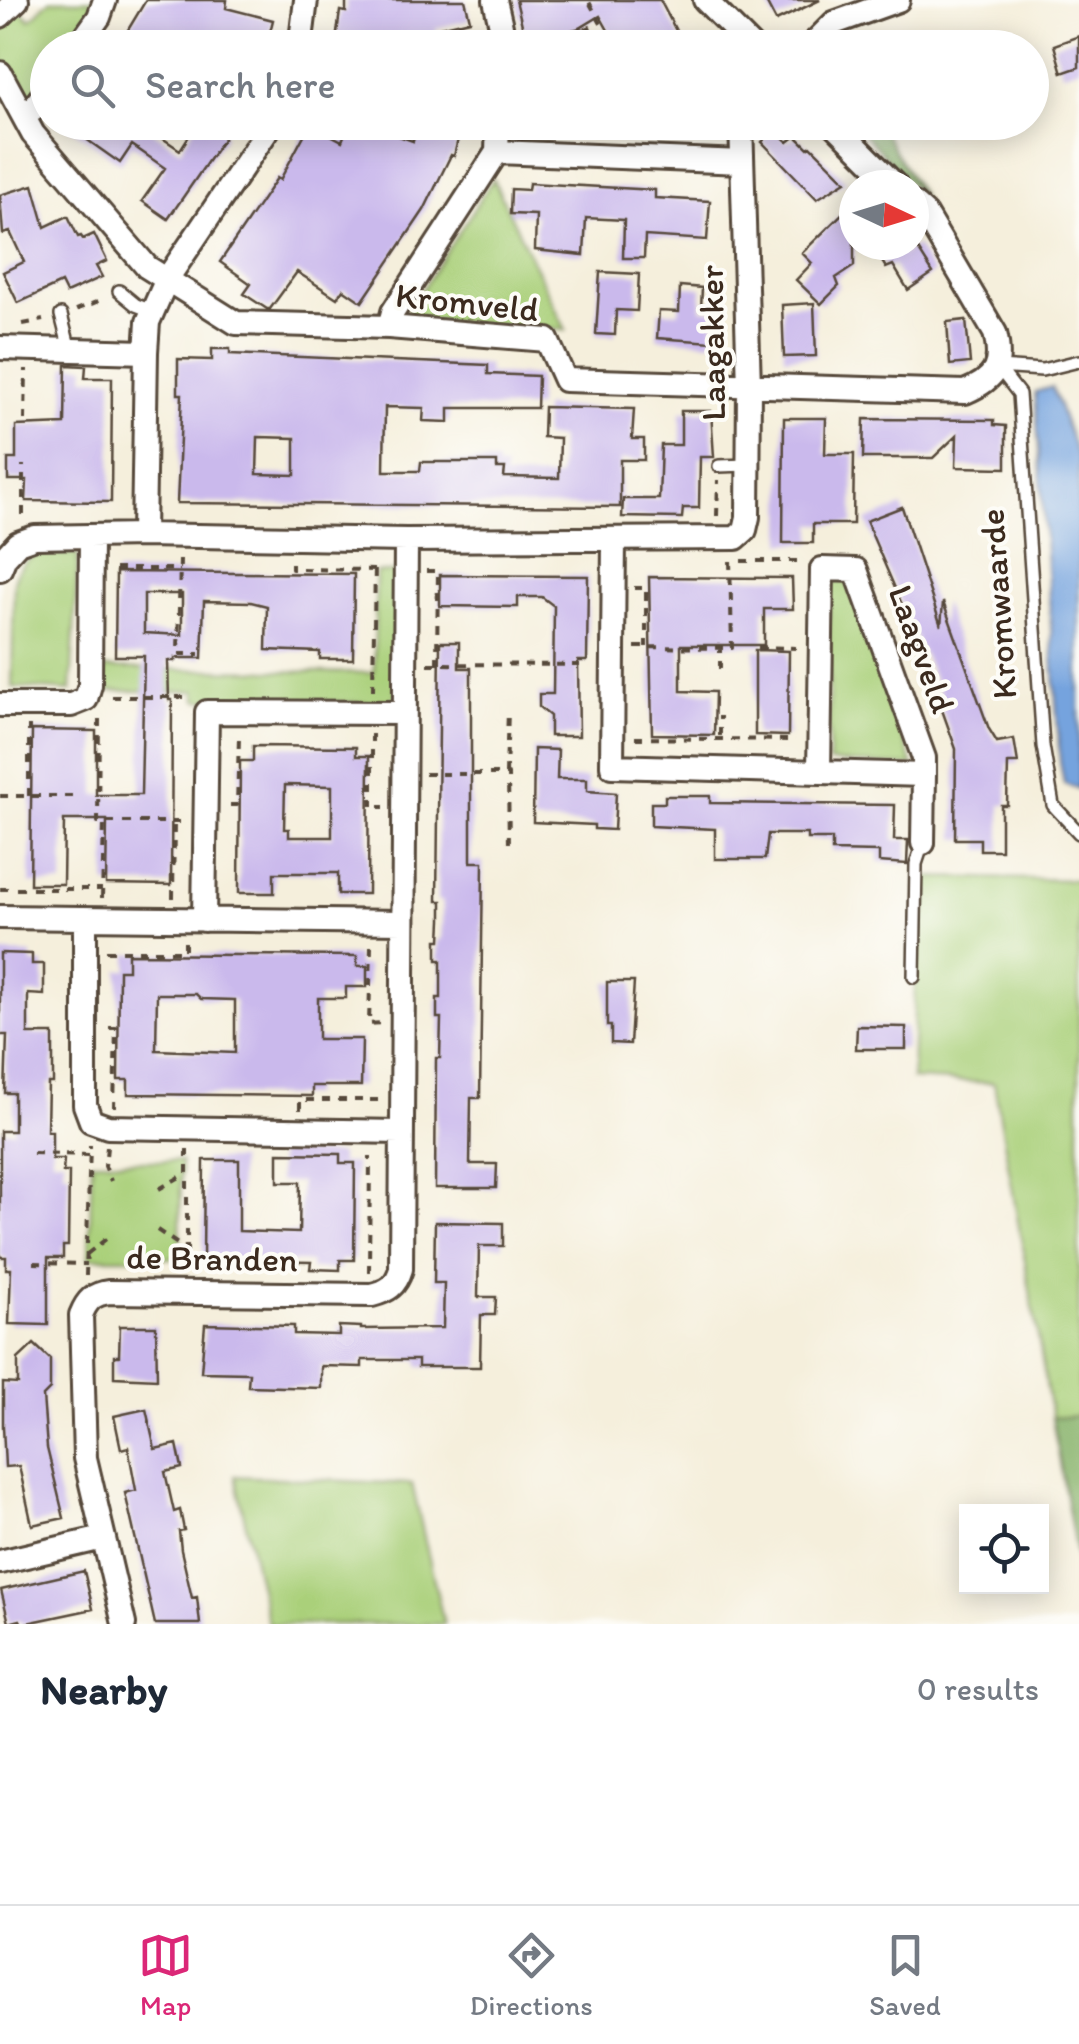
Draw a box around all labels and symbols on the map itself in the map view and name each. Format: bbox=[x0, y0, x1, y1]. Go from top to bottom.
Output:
north arrow bbox=[839, 170, 929, 260]
street label: Laagakker bbox=[690, 265, 734, 421]
street label: Kromveld bbox=[393, 274, 541, 330]
street label: Kromwaarde bbox=[970, 508, 1026, 700]
street label: Laagveld bbox=[879, 579, 965, 719]
street label: de Branden bbox=[126, 1236, 298, 1280]

